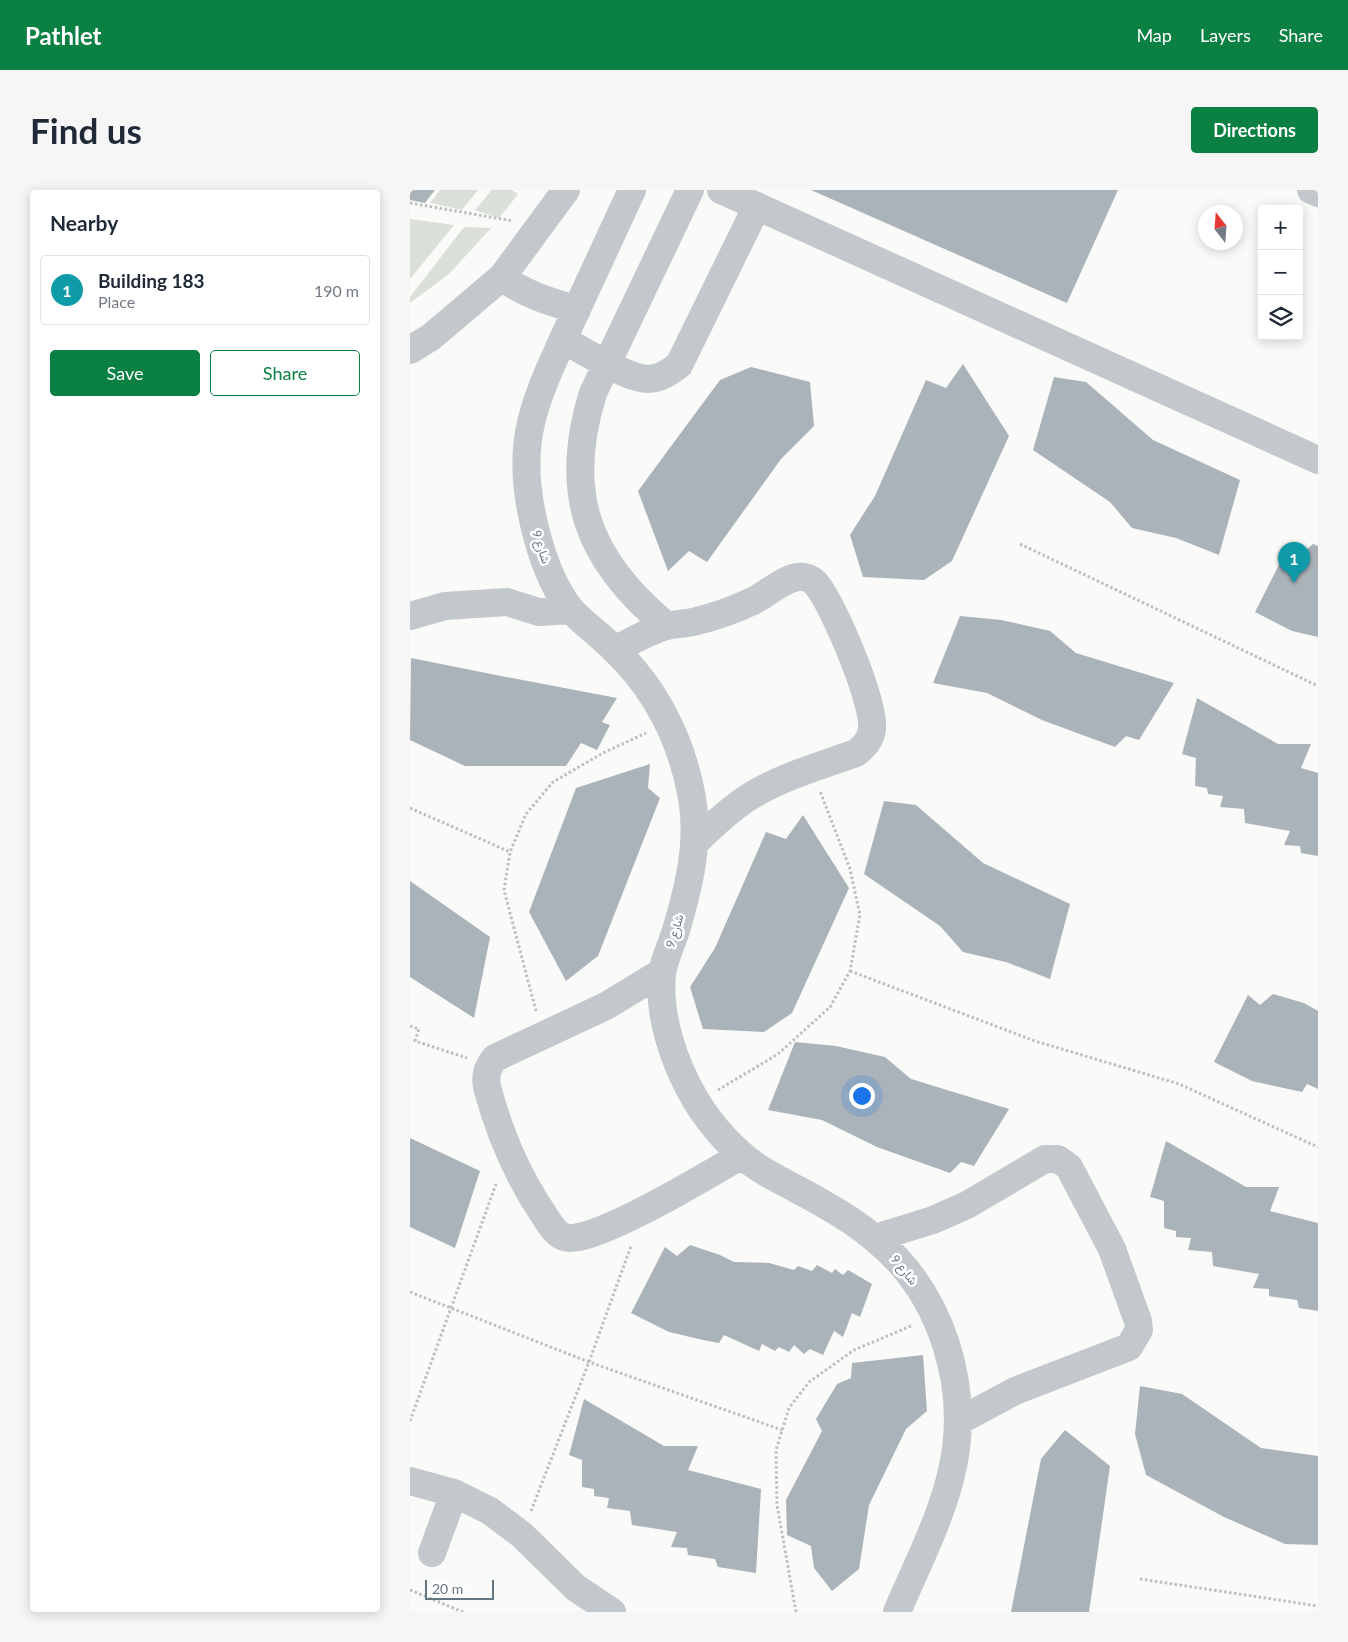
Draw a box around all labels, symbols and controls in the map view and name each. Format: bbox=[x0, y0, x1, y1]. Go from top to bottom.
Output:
text: Pathlet bbox=[25, 21, 102, 50]
text: Map bbox=[1136, 24, 1172, 46]
text: Layers bbox=[1200, 24, 1251, 46]
text: Share bbox=[1279, 24, 1323, 46]
button: Directions bbox=[1191, 107, 1318, 153]
text: Find us bbox=[30, 109, 142, 151]
north arrow bbox=[1198, 205, 1243, 250]
map controls bbox=[1258, 205, 1303, 340]
button: + bbox=[1258, 205, 1303, 250]
text: Nearby bbox=[50, 210, 118, 235]
button: − bbox=[1258, 250, 1303, 295]
text: Building 183 bbox=[98, 269, 205, 292]
text: 1 bbox=[62, 281, 72, 300]
text: 190 m bbox=[314, 281, 359, 300]
text: Place bbox=[98, 292, 135, 311]
button: layers bbox=[1258, 295, 1303, 340]
button: Save bbox=[50, 350, 200, 396]
button: Share bbox=[210, 350, 360, 396]
street label: شارع 9 bbox=[527, 528, 554, 566]
pin: 1 bbox=[1278, 542, 1310, 583]
street label: شارع 9 bbox=[662, 912, 689, 950]
your location bbox=[849, 1083, 875, 1109]
street label: شارع 9 bbox=[886, 1252, 921, 1289]
scale bar bbox=[425, 1577, 494, 1600]
text: 20 m bbox=[432, 1580, 463, 1597]

